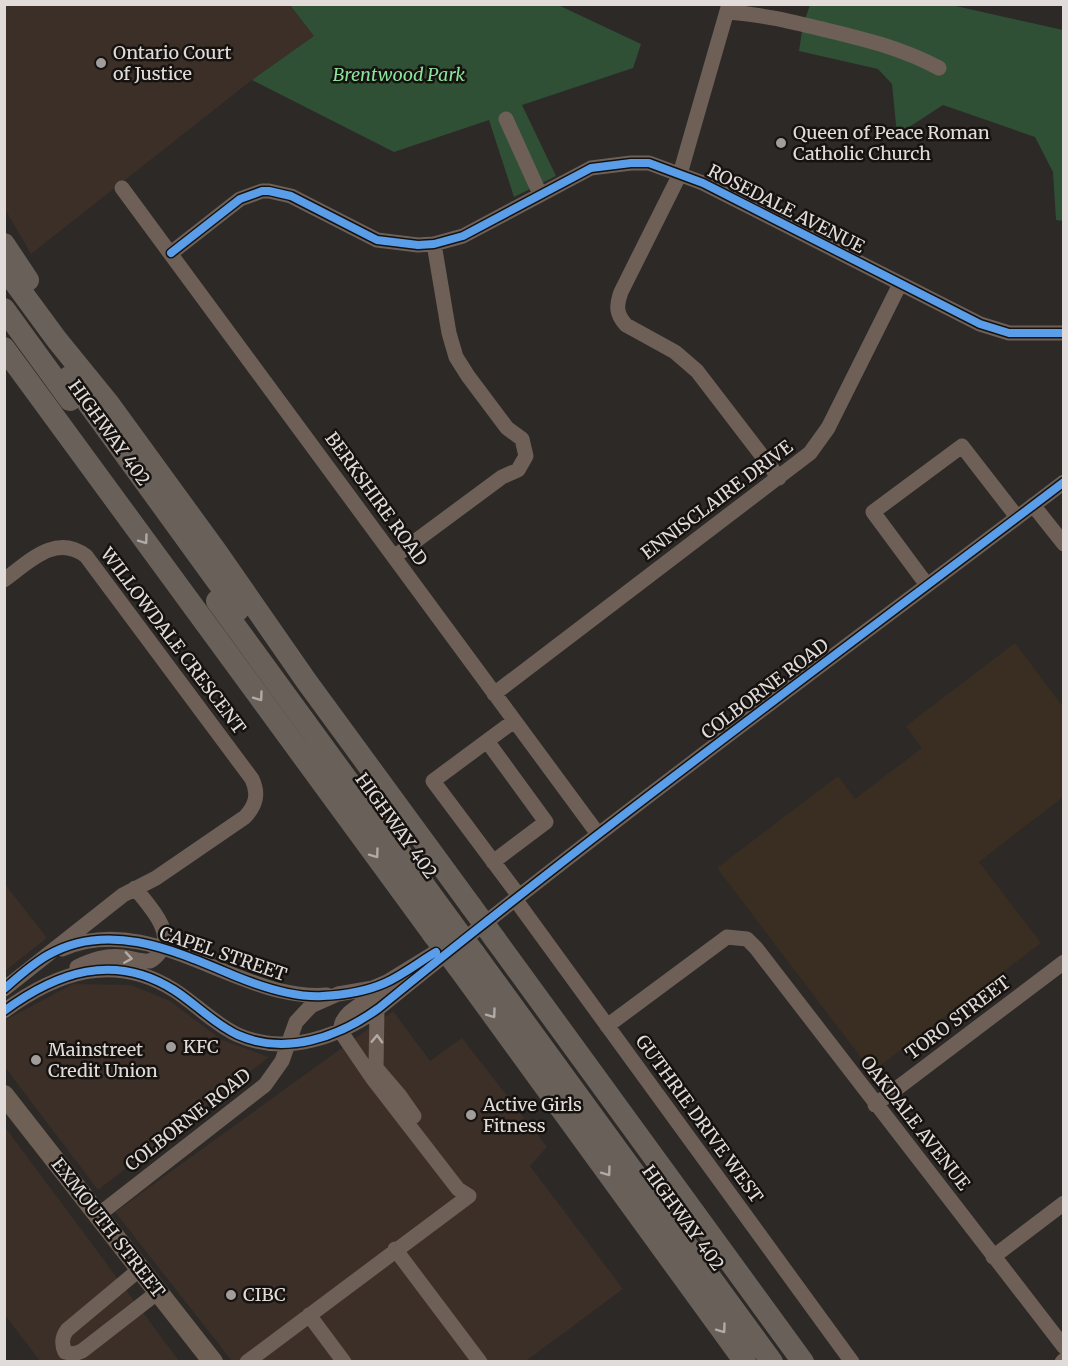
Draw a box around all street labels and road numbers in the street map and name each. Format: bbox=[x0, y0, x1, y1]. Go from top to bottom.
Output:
street label: ROSEDALE AVENUE bbox=[704, 159, 869, 258]
street label: HIGHWAY 402 bbox=[63, 375, 155, 490]
street label: BERKSHIRE ROAD bbox=[320, 427, 433, 570]
street label: ENNISCLAIRE DRIVE bbox=[636, 435, 798, 564]
street label: WILLOWDALE CRESCENT bbox=[95, 542, 251, 739]
street label: COLBORNE ROAD bbox=[696, 633, 833, 744]
street label: HIGHWAY 402 bbox=[350, 768, 442, 883]
street label: CAPEL STREET bbox=[156, 921, 290, 986]
street label: TORO STREET bbox=[901, 970, 1015, 1065]
street label: GUTHRIE DRIVE WEST bbox=[631, 1030, 768, 1208]
street label: OAKDALE AVENUE bbox=[856, 1051, 975, 1195]
street label: COLBORNE ROAD bbox=[120, 1063, 255, 1176]
street label: EXMOUTH STREET bbox=[47, 1153, 170, 1303]
street label: HIGHWAY 402 bbox=[637, 1160, 729, 1275]

